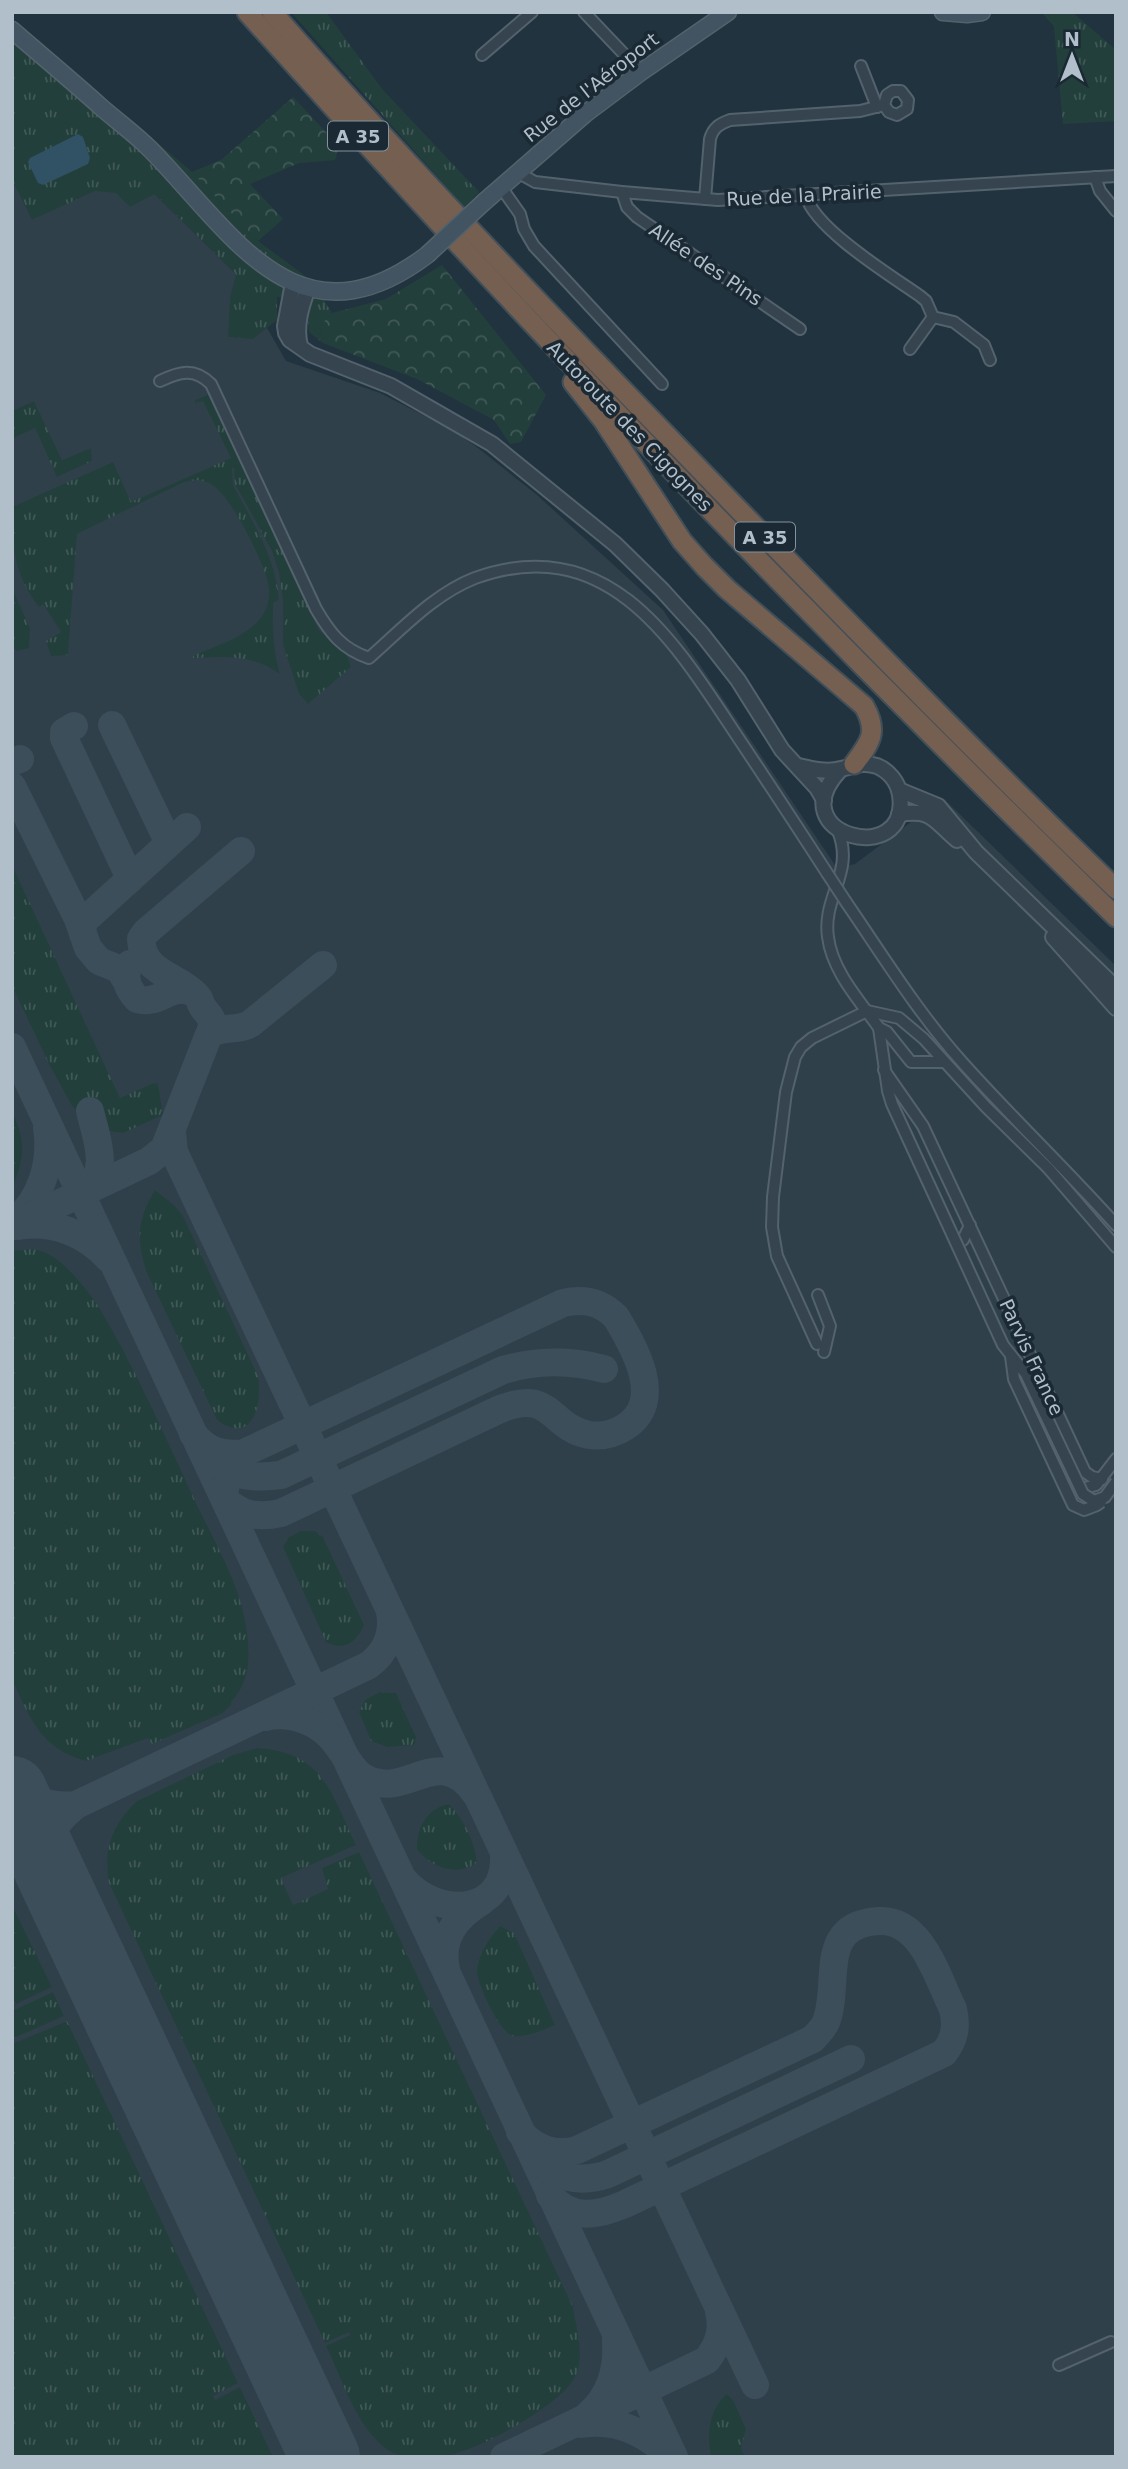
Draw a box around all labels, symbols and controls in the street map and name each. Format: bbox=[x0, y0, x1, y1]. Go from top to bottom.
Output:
north arrow bbox=[1037, 21, 1107, 91]
street label: Rue de l'Aéroport bbox=[519, 28, 663, 146]
text: N bbox=[1064, 28, 1080, 50]
road number: A 35 bbox=[328, 121, 388, 150]
street label: Rue de la Prairie bbox=[726, 180, 882, 210]
street label: Allée des Pins bbox=[646, 218, 766, 310]
street label: Autoroute des Cigognes bbox=[543, 336, 717, 516]
road number: A 35 bbox=[735, 522, 795, 552]
street label: Parvis France bbox=[995, 1295, 1069, 1419]

